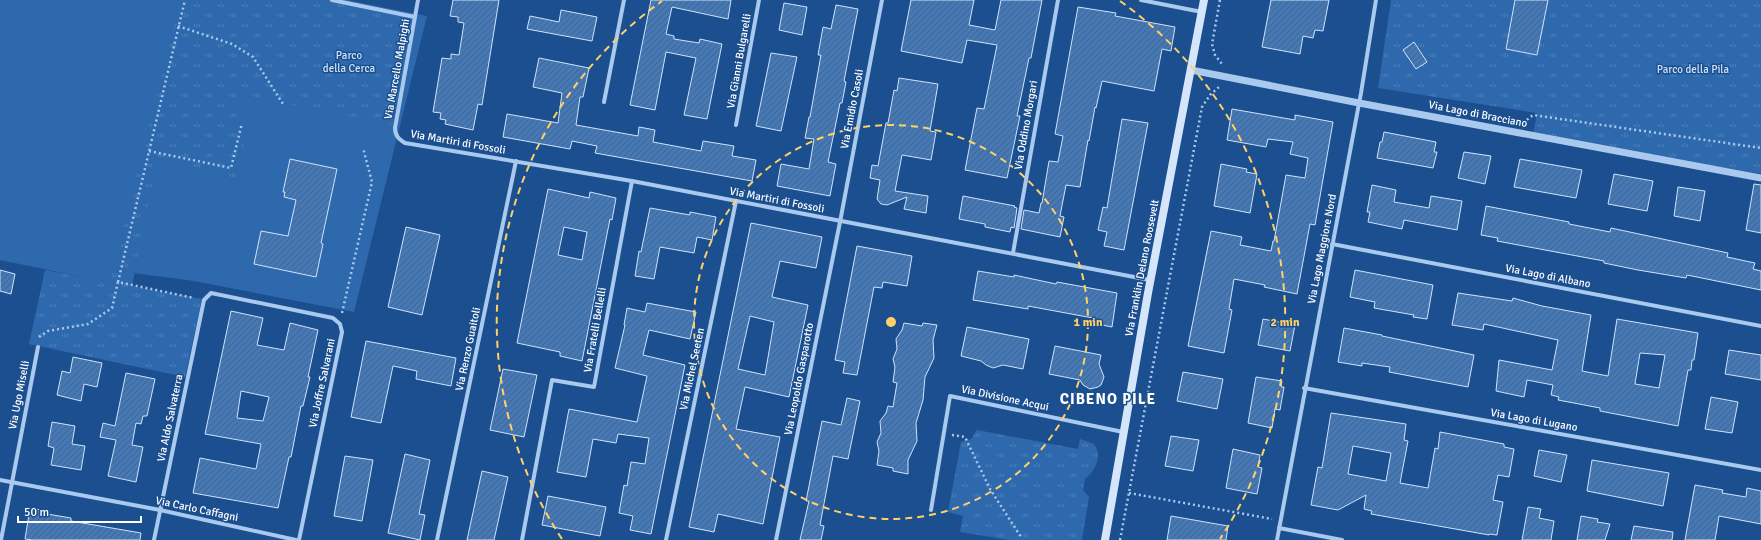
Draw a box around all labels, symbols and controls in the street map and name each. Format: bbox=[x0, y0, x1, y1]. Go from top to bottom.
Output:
street label: Via Gianni Bulgarelli bbox=[724, 13, 754, 109]
street label: Via Marcello Malpighi bbox=[382, 18, 412, 120]
park label: Parco della Cerca bbox=[323, 49, 376, 75]
park label: Parco della Pila bbox=[1657, 63, 1730, 76]
street label: Via Emidio Casoli bbox=[838, 68, 866, 150]
street label: Via Oddino Morgari bbox=[1012, 79, 1040, 171]
street label: Via Lago di Bracciano bbox=[1428, 98, 1529, 130]
street label: Via Martiri di Fossoli bbox=[409, 127, 507, 157]
street label: Via Martiri di Fossoli bbox=[728, 184, 826, 216]
street label: Via Lago Maggiore Nord bbox=[1305, 193, 1339, 305]
street label: Via Franklin Delano Roosevelt bbox=[1122, 198, 1162, 338]
street label: Via Lago di Albano bbox=[1504, 261, 1592, 291]
street label: Via Fratelli Bellelli bbox=[581, 286, 609, 374]
street label: Via Renzo Guaitoli bbox=[453, 306, 483, 392]
centre of rings bbox=[884, 315, 898, 329]
text: 1 min bbox=[1074, 315, 1103, 330]
text: 2 min bbox=[1271, 315, 1300, 330]
street label: Via Leopoldo Gasparotto bbox=[782, 321, 816, 436]
street label: Via Michel Seeten bbox=[677, 327, 707, 411]
street label: Via Joffre Salvarani bbox=[306, 337, 338, 429]
street label: Via Ugo Miselli bbox=[6, 359, 32, 431]
street label: Via Aldo Salvaterra bbox=[154, 373, 186, 463]
street label: Via Divisione Acqui bbox=[960, 382, 1050, 414]
district label: CIBENO PILE bbox=[1060, 390, 1156, 408]
street label: Via Lago di Lugano bbox=[1489, 406, 1579, 434]
street label: Via Carlo Caffagni bbox=[154, 494, 240, 524]
scale bar bbox=[18, 498, 141, 524]
text: 50 m bbox=[24, 505, 49, 520]

